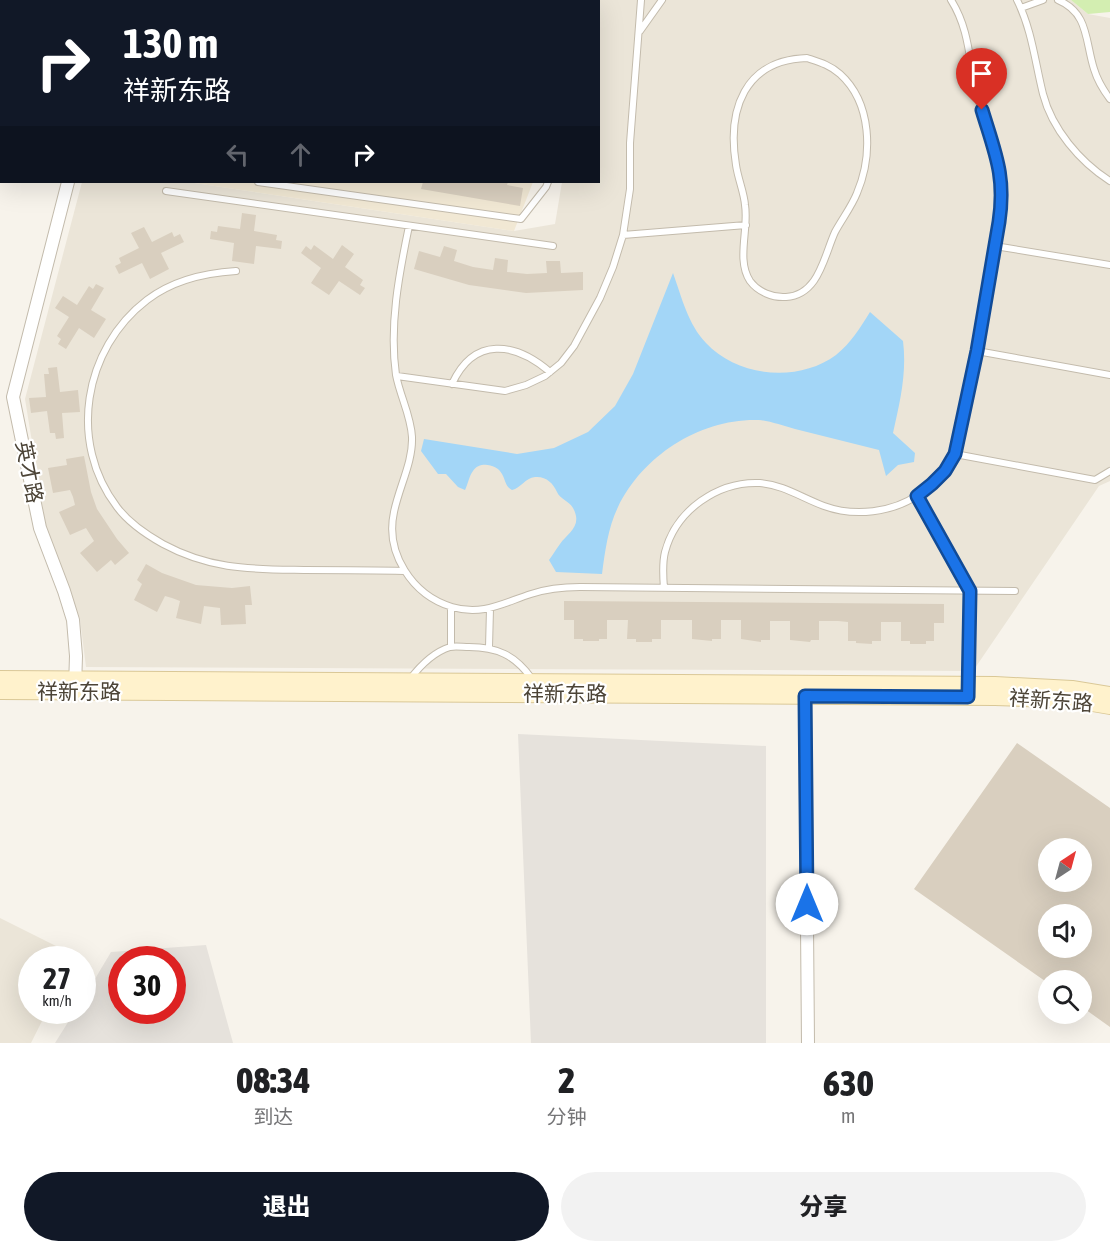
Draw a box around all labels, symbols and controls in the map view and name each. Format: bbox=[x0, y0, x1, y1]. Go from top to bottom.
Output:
text: 130 m bbox=[123, 19, 218, 67]
icon: right bbox=[24, 24, 102, 102]
pin bbox=[956, 48, 1007, 110]
icon: arrive bbox=[965, 57, 998, 90]
text: 祥新东路 bbox=[123, 75, 231, 106]
icon: left bbox=[221, 138, 254, 171]
icon: ahead bbox=[284, 138, 317, 171]
icon: right bbox=[347, 138, 380, 171]
street label: 英才路 bbox=[12, 439, 48, 505]
street label: 祥新东路 bbox=[37, 679, 121, 703]
street label: 祥新东路 bbox=[523, 681, 607, 705]
street label: 祥新东路 bbox=[1008, 685, 1094, 715]
north arrow bbox=[1038, 838, 1092, 892]
map controls bbox=[1038, 838, 1092, 1024]
position arrow bbox=[775, 872, 839, 936]
button: sound bbox=[1038, 904, 1092, 958]
speed limit sign: 30 bbox=[108, 946, 186, 1024]
text: 27 bbox=[43, 961, 71, 995]
button: search bbox=[1038, 970, 1092, 1024]
text: km/h bbox=[42, 992, 72, 1009]
text: 08:34 bbox=[236, 1059, 310, 1101]
text: 2 bbox=[558, 1059, 575, 1101]
text: 630 bbox=[823, 1062, 874, 1104]
text: m bbox=[841, 1104, 856, 1127]
text: 到达 bbox=[253, 1105, 293, 1128]
text: 分钟 bbox=[547, 1105, 587, 1128]
button: 退出 bbox=[24, 1172, 549, 1241]
button: 分享 bbox=[561, 1172, 1086, 1241]

